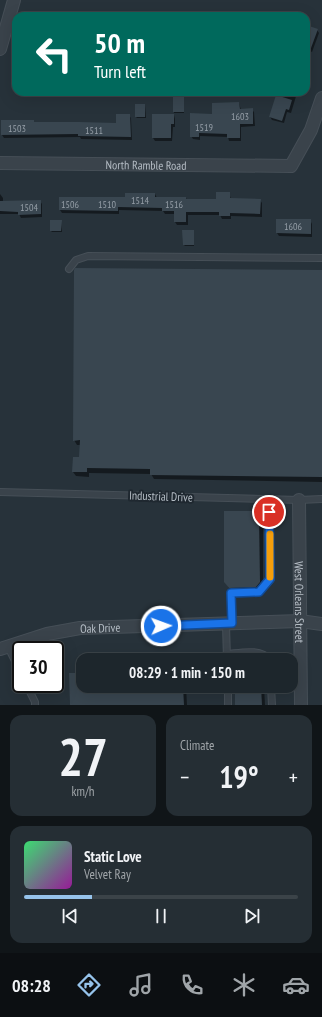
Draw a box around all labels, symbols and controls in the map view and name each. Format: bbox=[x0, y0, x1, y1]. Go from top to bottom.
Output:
text: 50 m bbox=[94, 24, 145, 61]
icon: left bbox=[28, 28, 80, 80]
text: Turn left bbox=[94, 60, 146, 83]
house number: 1603 bbox=[231, 110, 249, 123]
house number: 1519 bbox=[195, 121, 213, 134]
house number: 1503 bbox=[8, 122, 26, 135]
house number: 1511 bbox=[85, 124, 103, 137]
street label: North Ramble Road bbox=[106, 157, 186, 172]
house number: 1514 bbox=[131, 194, 150, 207]
house number: 1506 bbox=[61, 198, 80, 211]
house number: 1510 bbox=[98, 198, 117, 211]
house number: 1516 bbox=[165, 198, 184, 211]
house number: 1504 bbox=[20, 201, 39, 214]
house number: 1606 bbox=[284, 220, 303, 233]
street label: Industrial Drive bbox=[129, 487, 193, 505]
pin bbox=[252, 495, 286, 529]
icon: arrive bbox=[258, 501, 280, 523]
street label: West Orleans Street bbox=[292, 561, 308, 644]
position arrow bbox=[140, 605, 182, 647]
street label: Oak Drive bbox=[80, 619, 120, 635]
speed limit sign: 30 bbox=[12, 641, 64, 693]
text: 08:29 · 1 min · 150 m bbox=[129, 663, 245, 682]
text: 27 bbox=[58, 723, 108, 790]
text: Climate bbox=[180, 737, 214, 754]
text: 19° bbox=[219, 757, 259, 796]
text: − bbox=[180, 763, 189, 791]
text: + bbox=[289, 763, 298, 791]
text: km/h bbox=[71, 783, 95, 800]
text: Static Love bbox=[84, 847, 142, 866]
text: Velvet Ray bbox=[84, 866, 131, 883]
icon: previous bbox=[59, 905, 81, 927]
icon: pause bbox=[150, 905, 172, 927]
icon: next bbox=[241, 905, 263, 927]
icon: directions bbox=[75, 971, 103, 999]
icon: music bbox=[127, 971, 155, 999]
icon: phone bbox=[178, 971, 206, 999]
icon: climate bbox=[230, 971, 258, 999]
icon: car bbox=[282, 971, 310, 999]
text: 08:28 bbox=[12, 974, 51, 997]

